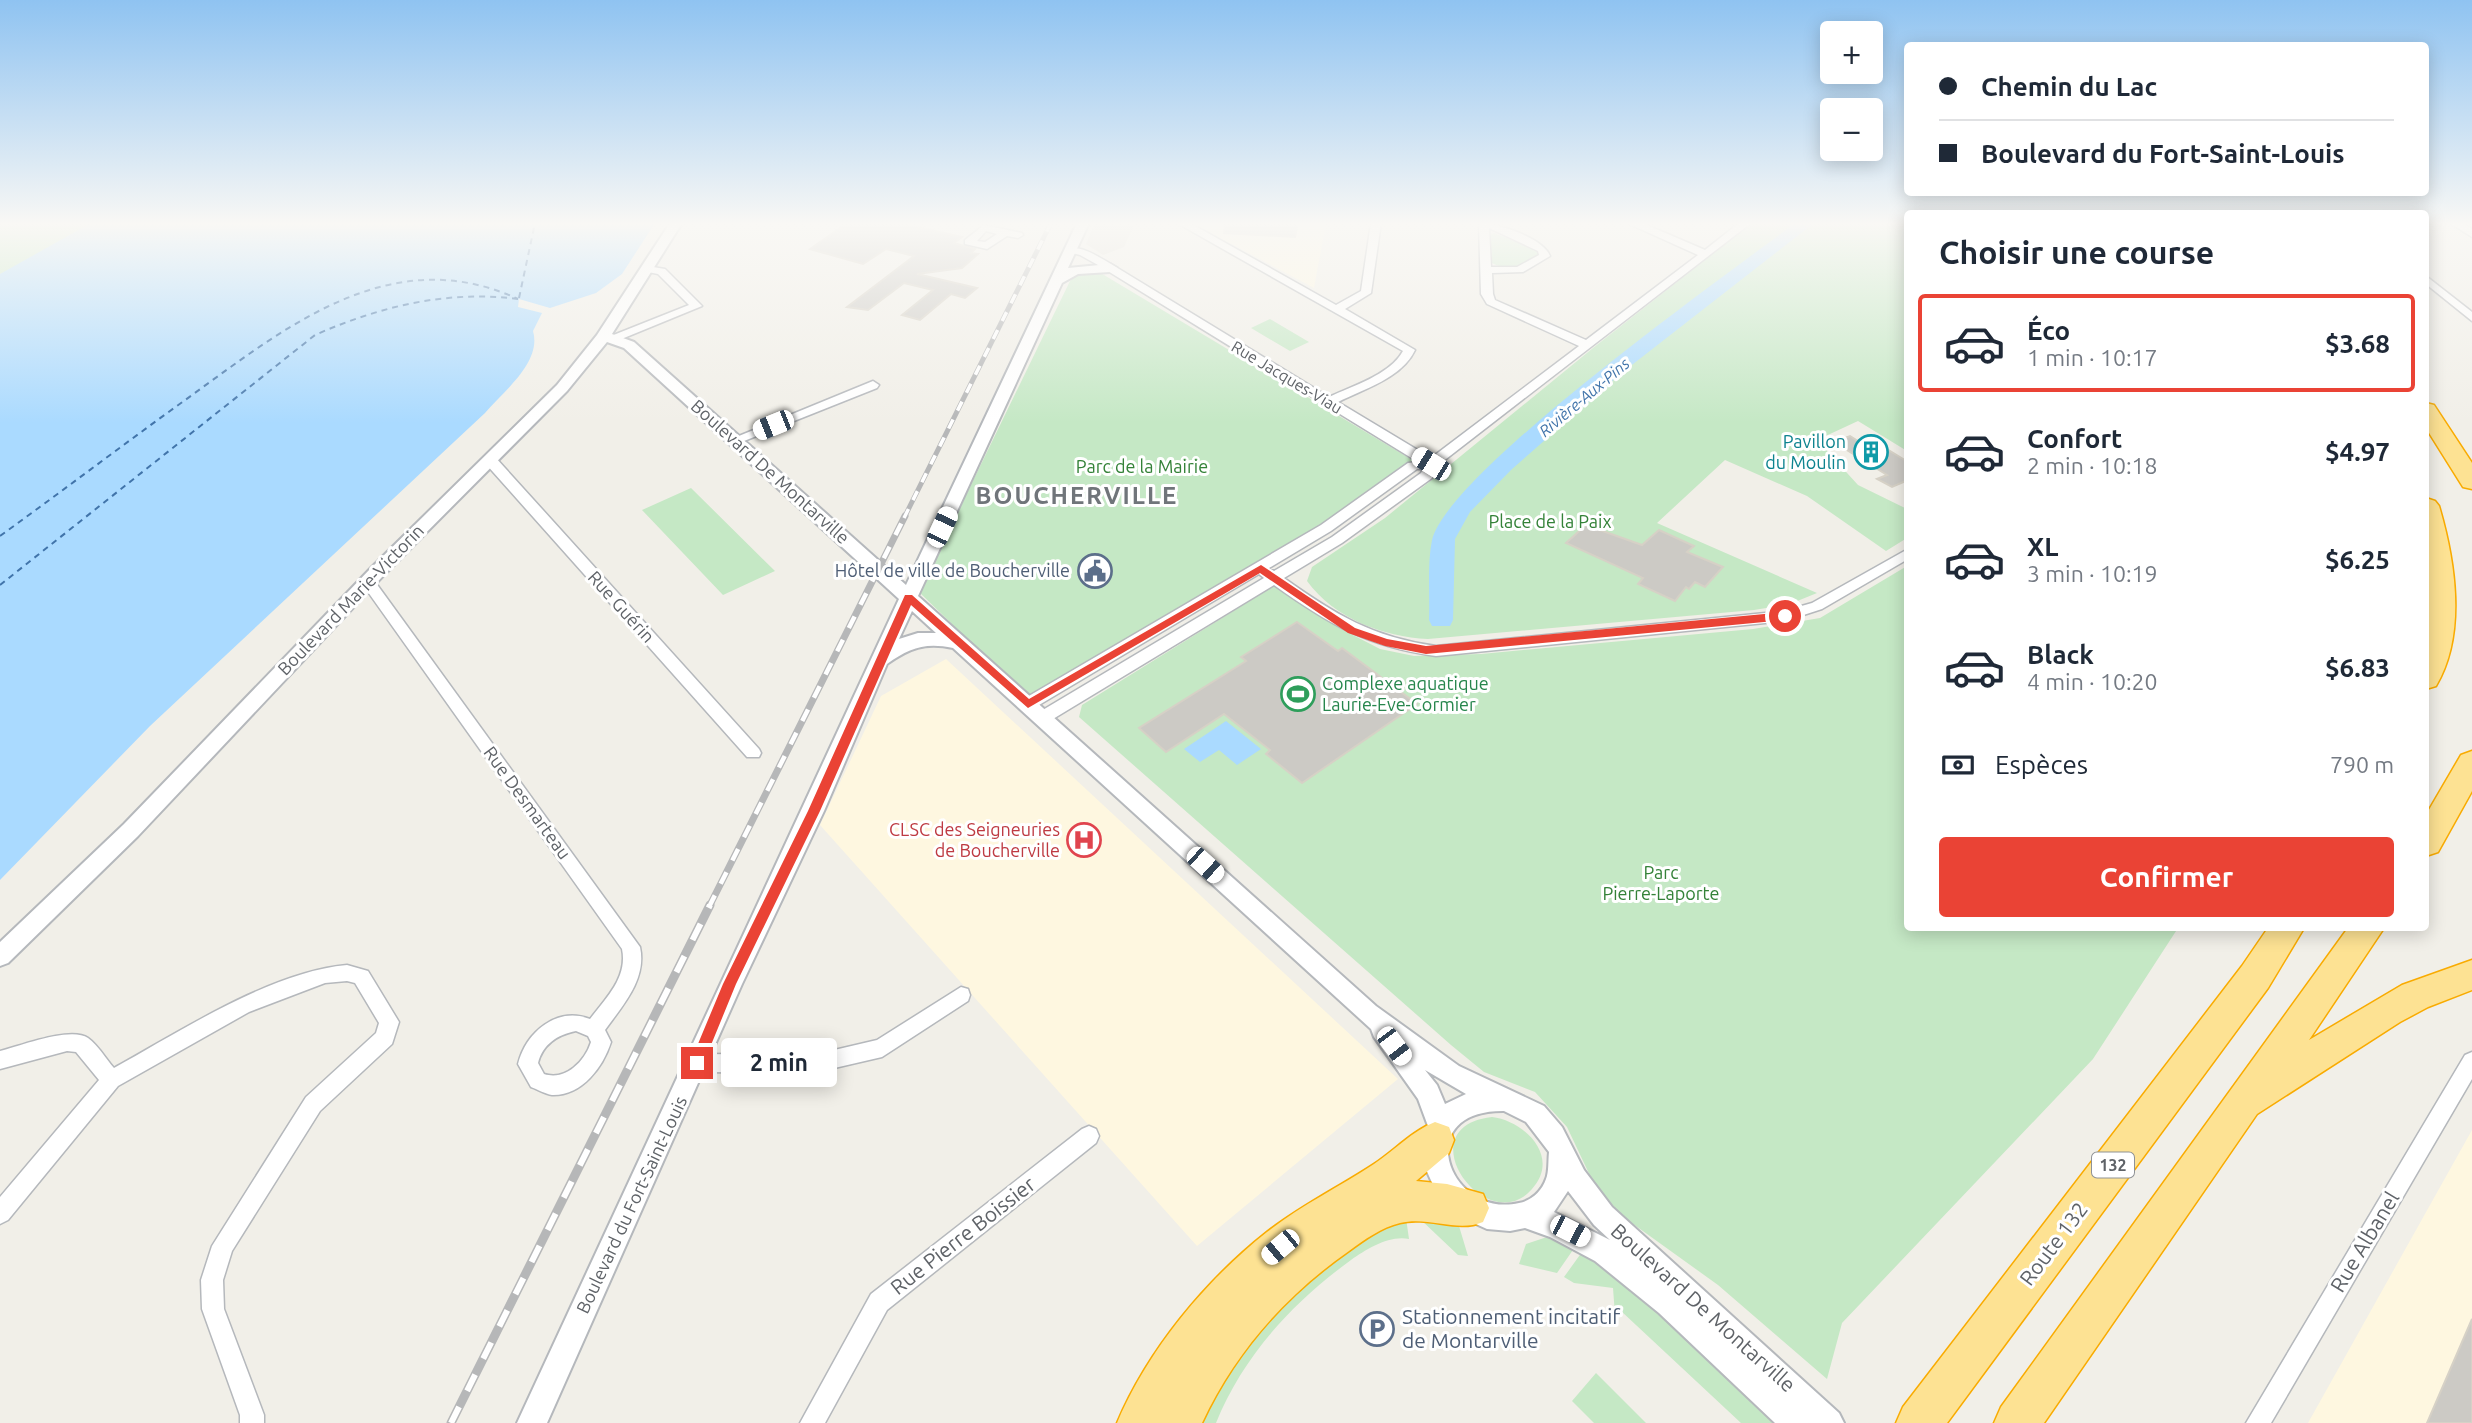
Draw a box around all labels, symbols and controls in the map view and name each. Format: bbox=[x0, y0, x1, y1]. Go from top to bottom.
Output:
map controls bbox=[1820, 21, 1883, 161]
button: + bbox=[1820, 21, 1883, 84]
text: Chemin du Lac bbox=[1981, 72, 2157, 101]
button: − bbox=[1820, 98, 1883, 161]
text: Boulevard du Fort-Saint-Louis bbox=[1981, 139, 2345, 168]
text: Choisir une course bbox=[1939, 234, 2214, 270]
icon: car bbox=[1943, 312, 2006, 375]
text: Éco bbox=[2027, 316, 2070, 345]
text: $3.68 bbox=[2325, 329, 2390, 358]
street label: Rue Jacques-Viau bbox=[1228, 337, 1346, 417]
text: 1 min · 10:17 bbox=[2027, 345, 2158, 370]
water label: Rivière-Aux-Pins bbox=[1535, 354, 1633, 440]
street label: Boulevard De Montarville bbox=[688, 395, 854, 547]
car bbox=[750, 407, 797, 443]
icon: car bbox=[1943, 420, 2006, 483]
text: Confort bbox=[2027, 424, 2122, 453]
place label: Pavillon du Moulin bbox=[1765, 431, 1846, 472]
building icon: Pavillon du Moulin bbox=[1852, 433, 1890, 471]
text: $4.97 bbox=[2325, 437, 2390, 466]
car bbox=[1408, 444, 1455, 484]
text: 2 min · 10:18 bbox=[2027, 453, 2158, 478]
park label: Parc de la Mairie bbox=[1076, 456, 1208, 476]
district label: BOUCHERVILLE bbox=[976, 482, 1178, 509]
car bbox=[924, 504, 961, 550]
park label: Place de la Paix bbox=[1488, 511, 1612, 531]
street label: Boulevard Marie-Victorin bbox=[273, 520, 427, 679]
icon: car bbox=[1943, 528, 2006, 591]
text: XL bbox=[2027, 532, 2058, 561]
text: $6.25 bbox=[2325, 545, 2390, 574]
public building icon: Hôtel de ville de Boucherville bbox=[1076, 552, 1114, 590]
place label: Hôtel de ville de Boucherville bbox=[835, 560, 1070, 580]
text: 3 min · 10:19 bbox=[2027, 561, 2158, 586]
street label: Rue Guérin bbox=[584, 567, 659, 646]
route start bbox=[1769, 600, 1801, 632]
icon: car bbox=[1943, 636, 2006, 699]
text: Black bbox=[2027, 640, 2094, 669]
text: $6.83 bbox=[2325, 653, 2390, 682]
text: 4 min · 10:20 bbox=[2027, 669, 2158, 694]
place label: Complexe aquatique Laurie-Eve-Cormier bbox=[1322, 673, 1489, 714]
sports icon: Complexe aquatique Laurie-Eve-Cormier bbox=[1279, 675, 1317, 713]
street label: Rue Desmarteau bbox=[480, 742, 575, 863]
icon: cash bbox=[1939, 746, 1977, 784]
text: Espèces bbox=[1995, 750, 2088, 779]
text: 790 m bbox=[2330, 752, 2394, 777]
place label: CLSC des Seigneuries de Boucherville bbox=[889, 819, 1060, 860]
hospital icon: CLSC des Seigneuries de Boucherville bbox=[1065, 821, 1103, 859]
button: Confirmer bbox=[1939, 837, 2394, 917]
car bbox=[1183, 843, 1228, 887]
park label: Parc Pierre-Laporte bbox=[1602, 862, 1720, 903]
car bbox=[1373, 1023, 1416, 1069]
callout: 2 min bbox=[722, 1038, 837, 1088]
route end bbox=[681, 1047, 713, 1079]
text: 2 min bbox=[750, 1050, 808, 1075]
street label: Boulevard du Fort-Saint-Louis bbox=[572, 1093, 690, 1316]
road number: 132 bbox=[2092, 1152, 2134, 1177]
street label: Rue Pierre Boissier bbox=[885, 1171, 1039, 1299]
street label: Rue Albanel bbox=[2325, 1187, 2403, 1296]
street label: Route 132 bbox=[2014, 1197, 2092, 1290]
car bbox=[1547, 1212, 1594, 1250]
street label: Boulevard De Montarville bbox=[1607, 1218, 1801, 1396]
car bbox=[1258, 1225, 1303, 1269]
place label: Stationnement incitatif de Montarville bbox=[1402, 1304, 1621, 1352]
parking icon: Stationnement incitatif de Montarville bbox=[1358, 1310, 1396, 1348]

